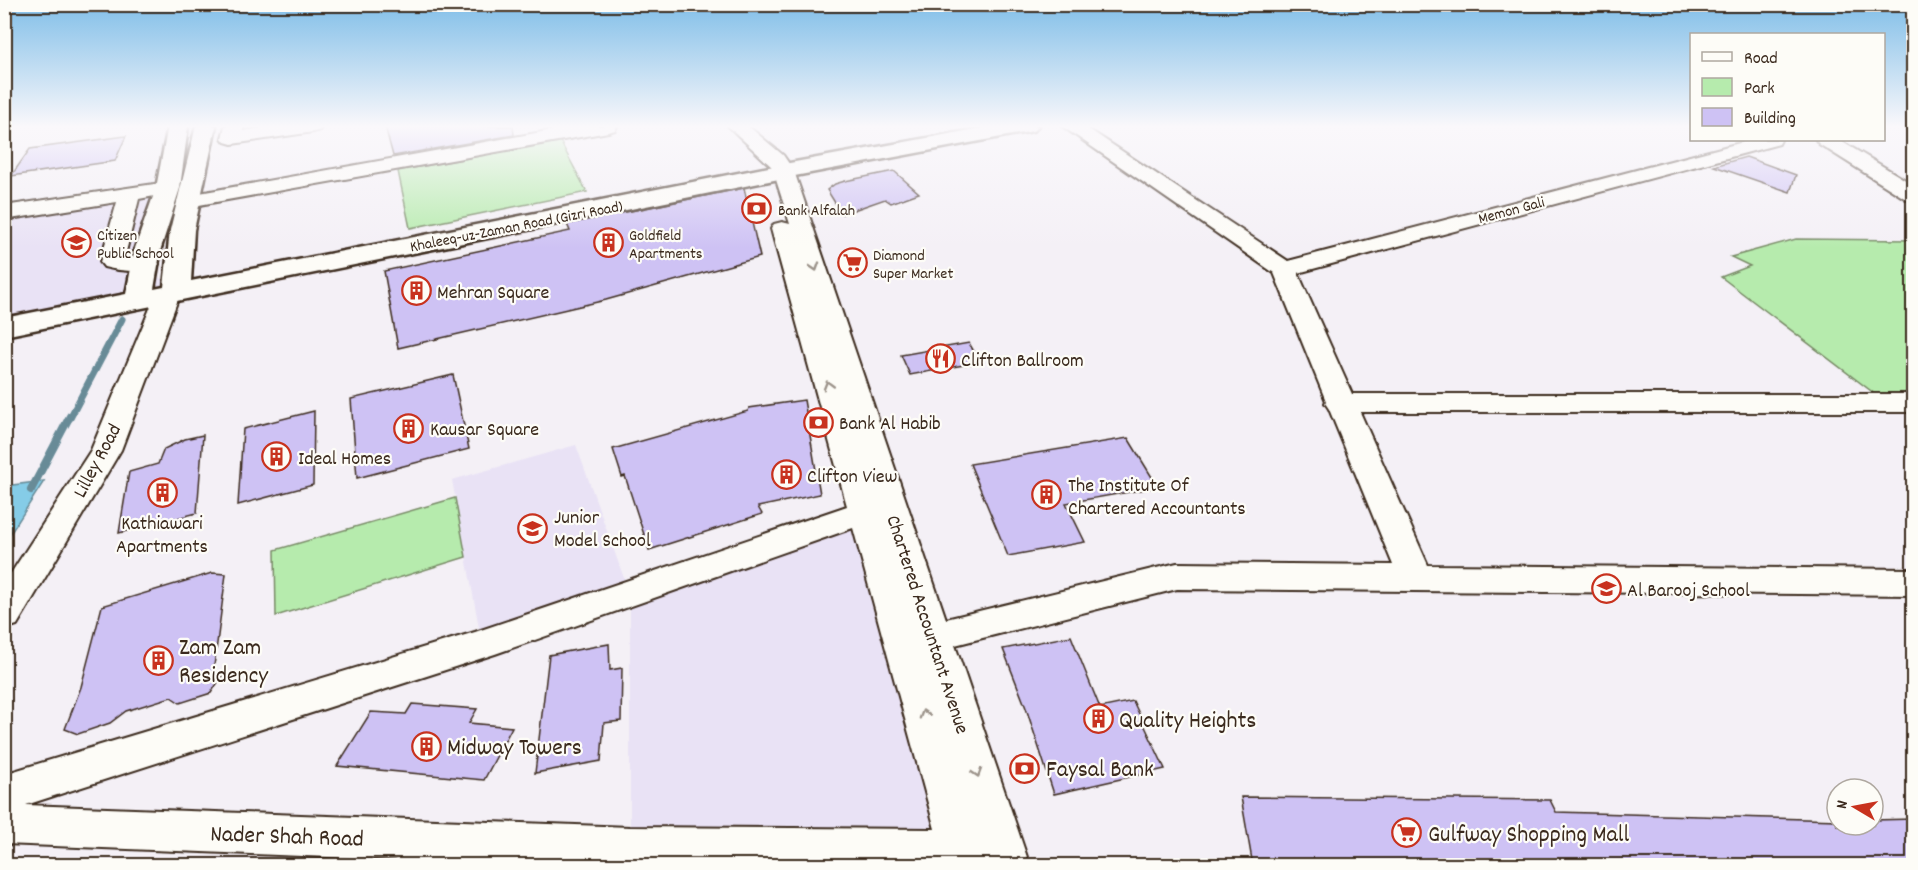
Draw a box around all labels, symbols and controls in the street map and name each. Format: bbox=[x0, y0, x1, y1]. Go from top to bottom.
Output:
legend bbox=[1690, 33, 1885, 141]
text: Road bbox=[1744, 47, 1778, 72]
text: Park bbox=[1744, 77, 1775, 102]
text: Building bbox=[1744, 107, 1796, 132]
street label: Memon Gali bbox=[1476, 192, 1547, 231]
bank icon: Bank Alfalah bbox=[741, 193, 773, 225]
street label: Khaleeq-uz-Zaman Road (Gizri Road) bbox=[408, 196, 625, 259]
place label: Bank Alfalah bbox=[778, 200, 855, 223]
place label: Citizen Public School bbox=[97, 225, 174, 266]
place label: Goldfield Apartments bbox=[629, 225, 703, 266]
school or university icon: Citizen Public School bbox=[60, 227, 92, 259]
building icon: Goldfield Apartments bbox=[592, 227, 624, 259]
place label: Diamond Super Market bbox=[873, 245, 953, 286]
supermarket icon: Diamond Super Market bbox=[836, 247, 868, 279]
one-way arrow bbox=[808, 261, 820, 272]
building icon: Mehran Square bbox=[400, 275, 432, 307]
place label: Mehran Square bbox=[437, 280, 549, 308]
restaurant icon: Clifton Ballroom bbox=[924, 343, 956, 375]
place label: Clifton Ballroom bbox=[961, 348, 1084, 376]
one-way arrow bbox=[823, 380, 835, 391]
bank icon: Bank Al Habib bbox=[802, 406, 834, 438]
place label: Bank Al Habib bbox=[839, 411, 941, 439]
building icon: Kausar Square bbox=[393, 412, 425, 444]
place label: Kausar Square bbox=[430, 417, 539, 445]
street label: Lilley Road bbox=[67, 419, 130, 503]
building icon: Ideal Homes bbox=[261, 441, 293, 473]
place label: Ideal Homes bbox=[298, 446, 391, 474]
building icon: Clifton View bbox=[770, 459, 802, 491]
place label: Clifton View bbox=[807, 464, 898, 492]
place label: The Institute Of Chartered Accountants bbox=[1068, 473, 1246, 524]
building icon: Kathiawari Apartments bbox=[146, 476, 178, 508]
building icon: The Institute Of Chartered Accountants bbox=[1031, 479, 1063, 511]
place label: Junior Model School bbox=[554, 505, 651, 556]
place label: Kathiawari Apartments bbox=[116, 511, 208, 562]
school or university icon: Junior Model School bbox=[517, 512, 549, 544]
street label: Chartered Accountant Avenue bbox=[878, 512, 975, 738]
school or university icon: Al Barooj School bbox=[1590, 573, 1622, 605]
place label: Al Barooj School bbox=[1627, 578, 1750, 606]
place label: Zam Zam Residency bbox=[179, 632, 269, 694]
building icon: Zam Zam Residency bbox=[142, 644, 174, 676]
building icon: Quality Heights bbox=[1082, 703, 1114, 735]
place label: Quality Heights bbox=[1119, 705, 1256, 739]
one-way arrow bbox=[919, 709, 931, 719]
building icon: Midway Towers bbox=[410, 730, 442, 762]
place label: Midway Towers bbox=[447, 732, 582, 766]
bank icon: Faysal Bank bbox=[1009, 752, 1041, 784]
place label: Faysal Bank bbox=[1046, 754, 1154, 788]
one-way arrow bbox=[969, 767, 982, 778]
north arrow bbox=[1825, 777, 1885, 837]
text: N bbox=[1831, 799, 1855, 811]
supermarket icon: Gulfway Shopping Mall bbox=[1391, 817, 1423, 849]
street label: Nader Shah Road bbox=[210, 818, 364, 858]
place label: Gulfway Shopping Mall bbox=[1428, 819, 1629, 853]

